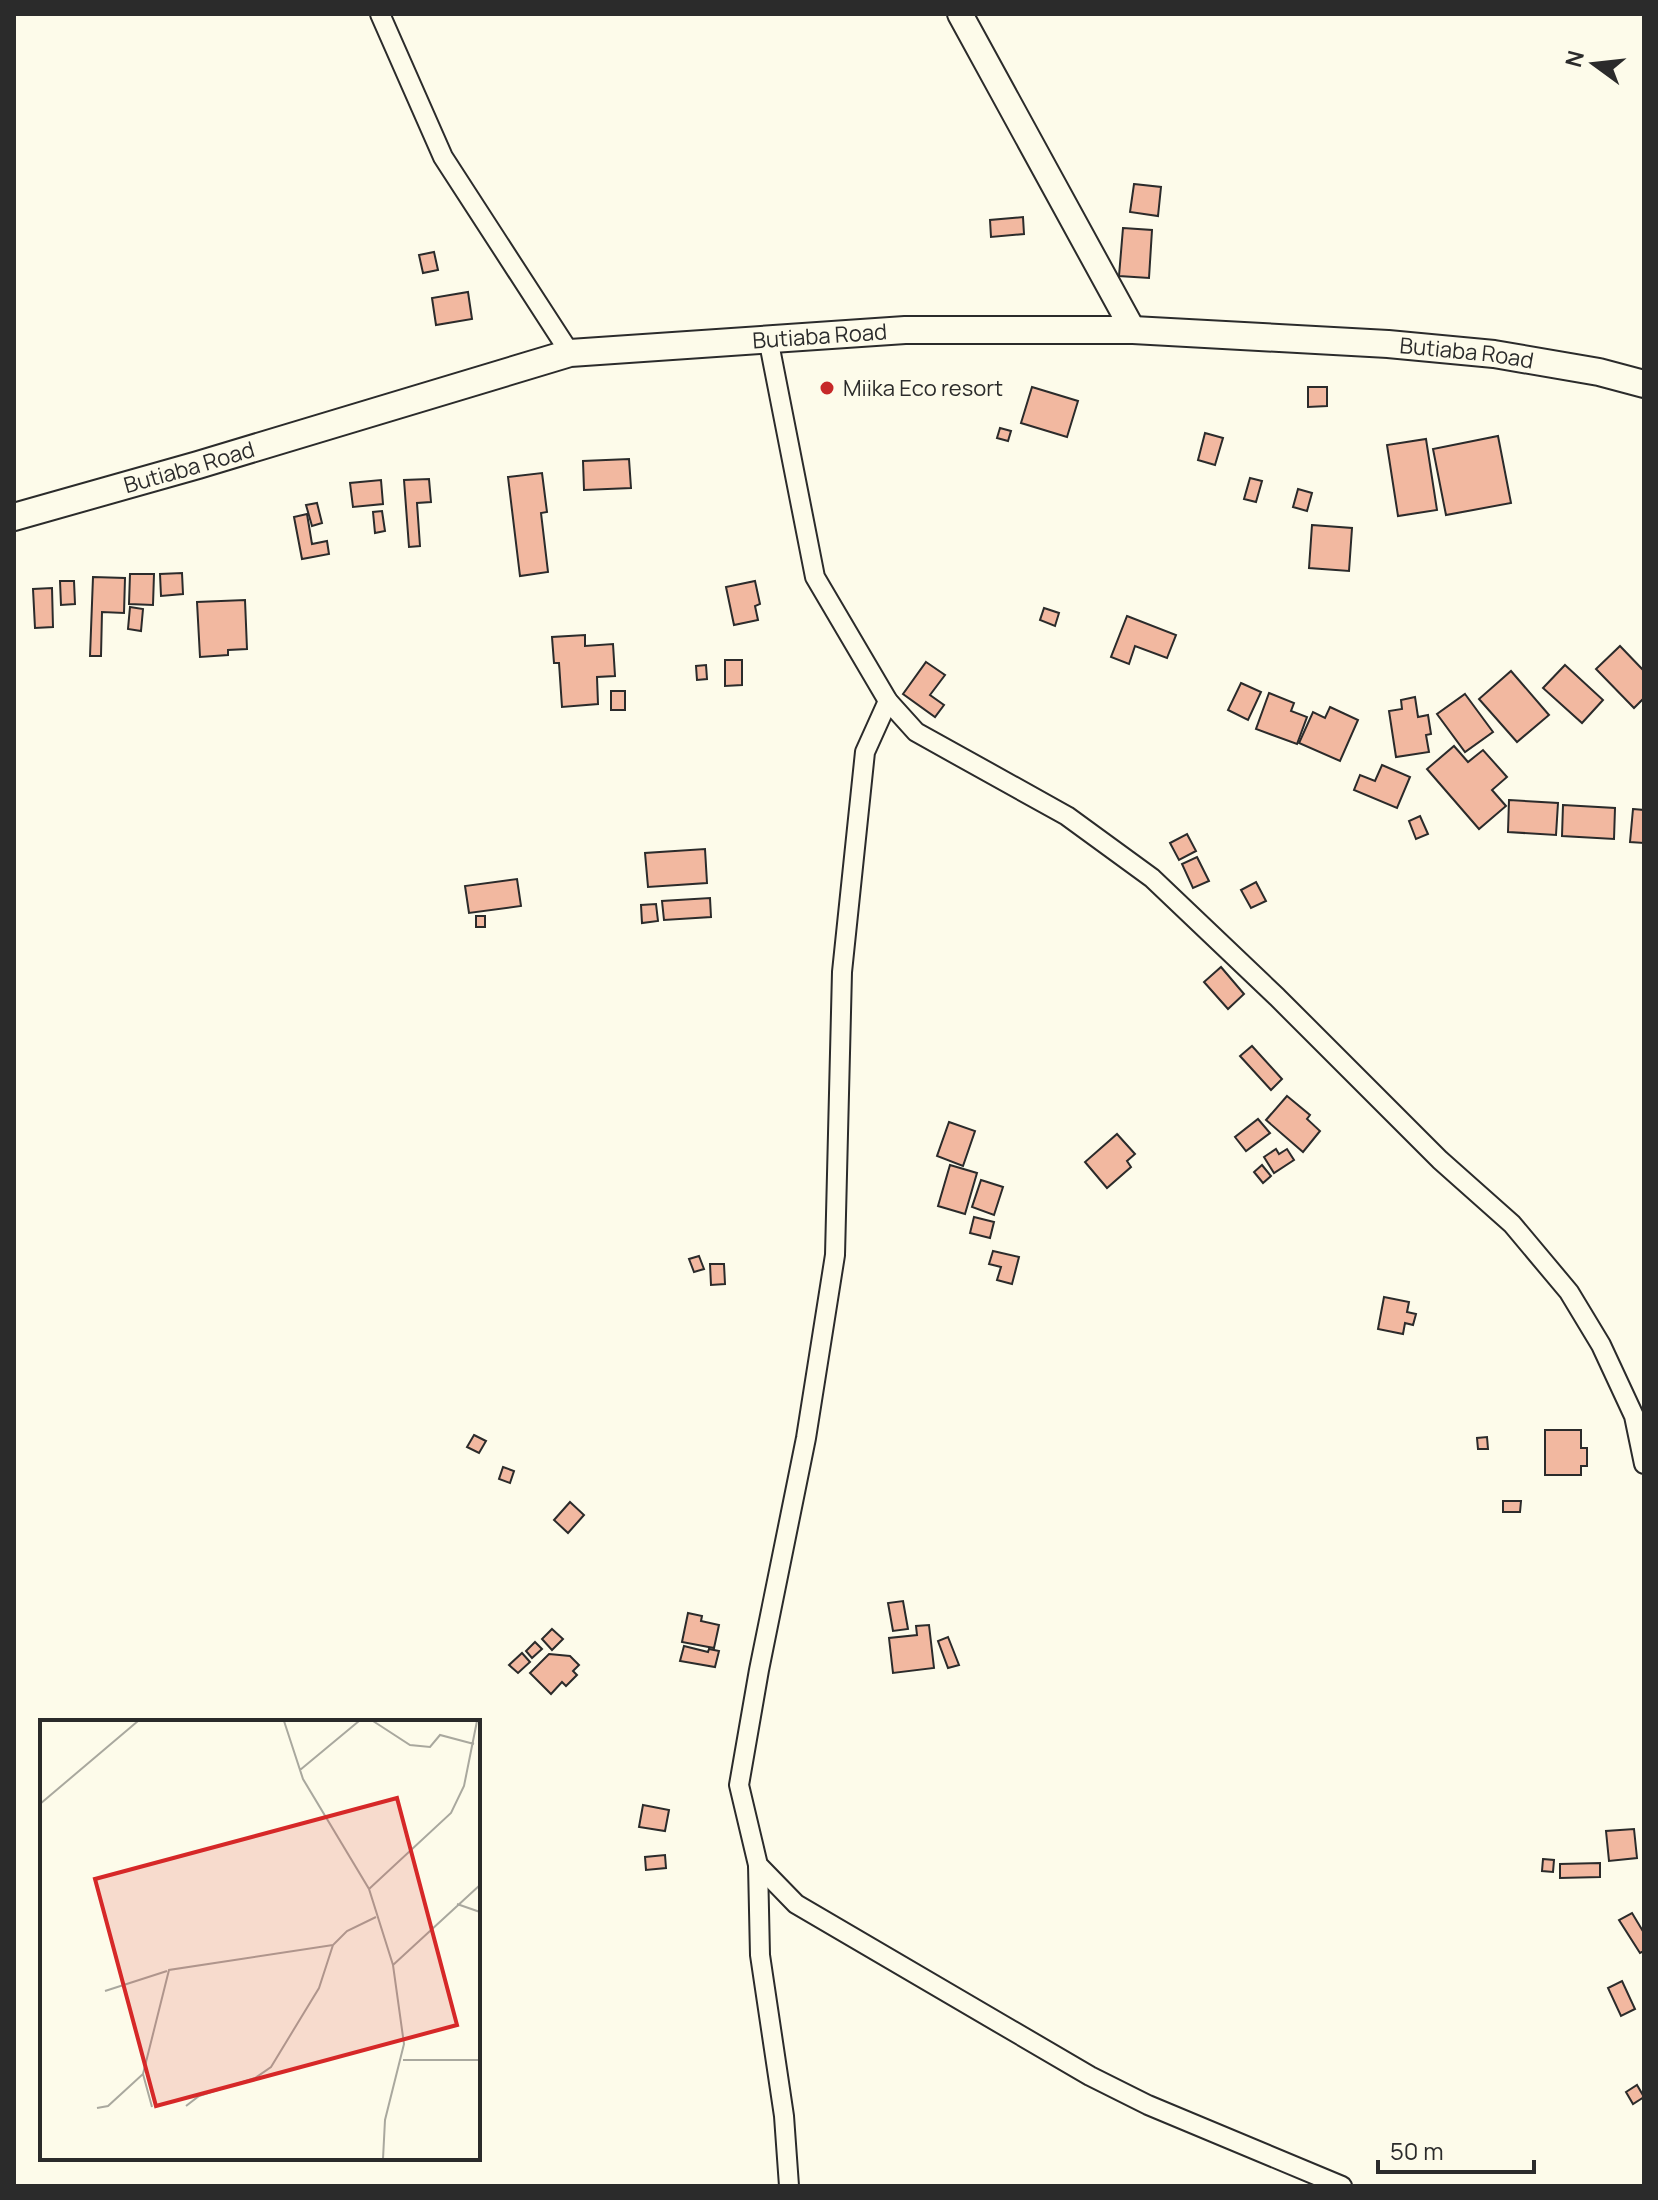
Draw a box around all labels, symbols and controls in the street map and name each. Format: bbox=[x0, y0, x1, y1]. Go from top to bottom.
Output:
north arrow bbox=[1554, 24, 1634, 104]
text: N bbox=[1558, 47, 1591, 70]
street label: Butiaba Road bbox=[752, 316, 888, 355]
street label: Butiaba Road bbox=[1398, 330, 1536, 376]
place label: Miika Eco resort bbox=[843, 373, 1003, 403]
marker: Miika Eco resort bbox=[818, 379, 836, 397]
street label: Butiaba Road bbox=[120, 434, 258, 500]
inset map bbox=[40, 1720, 480, 2160]
scale bar bbox=[1378, 2124, 1534, 2174]
text: 50 m bbox=[1390, 2134, 1444, 2167]

